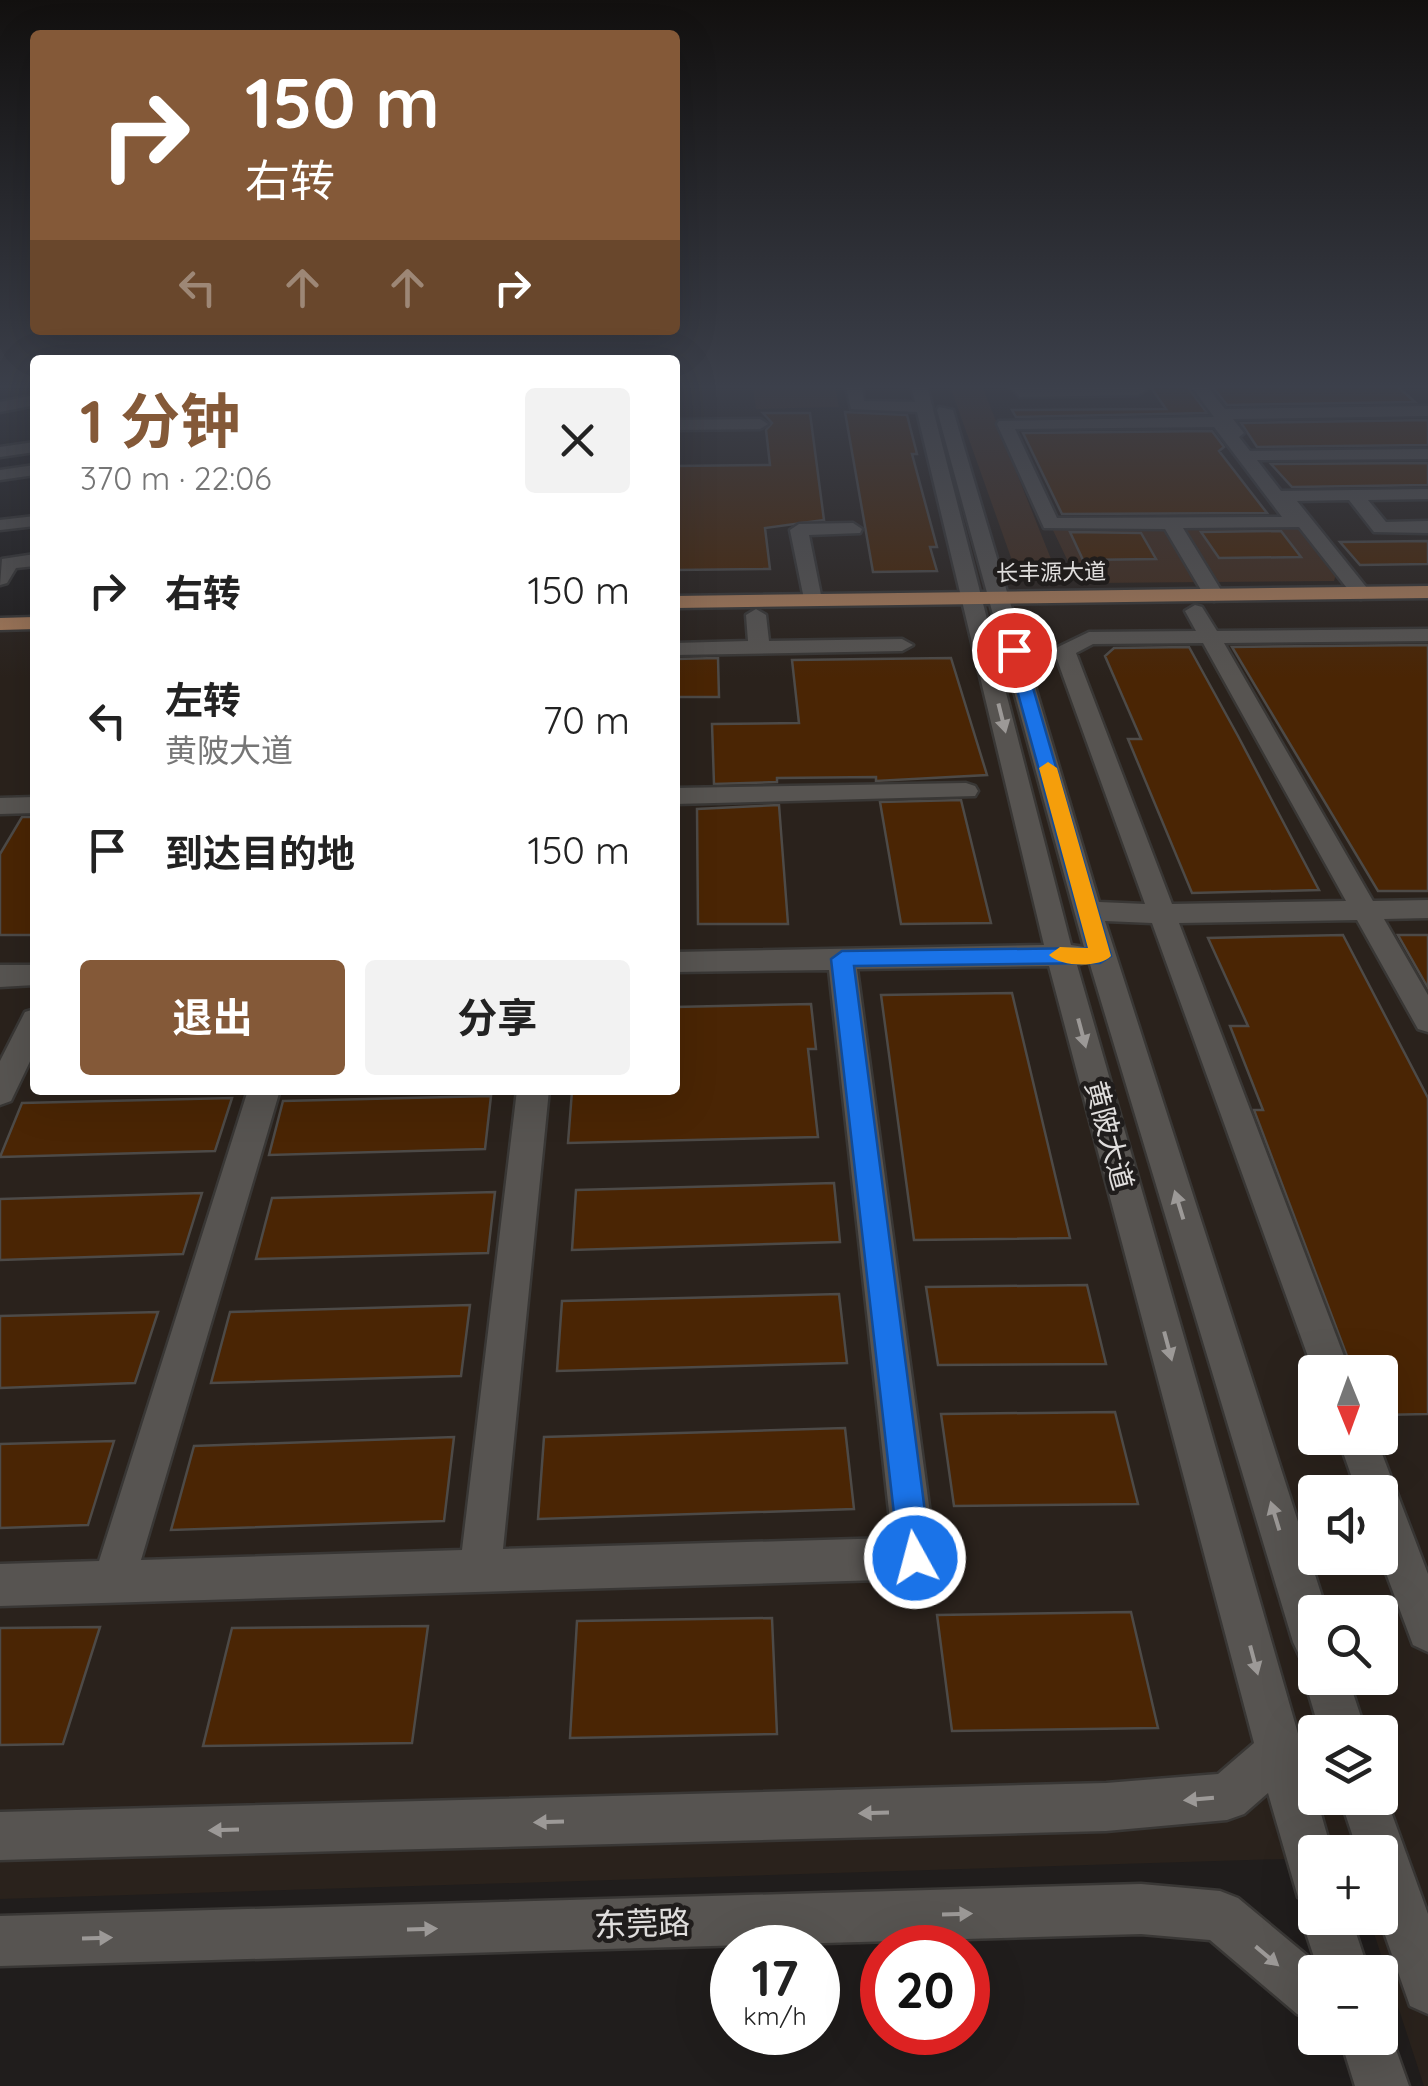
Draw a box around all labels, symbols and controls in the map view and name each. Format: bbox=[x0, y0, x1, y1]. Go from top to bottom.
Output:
text: 150 m bbox=[245, 58, 440, 146]
icon: right bbox=[80, 70, 210, 200]
text: 右转 bbox=[245, 152, 335, 208]
icon: left bbox=[170, 260, 225, 315]
icon: ahead bbox=[275, 260, 330, 315]
icon: ahead bbox=[380, 260, 435, 315]
icon: right bbox=[485, 260, 540, 315]
text: 1 分钟 bbox=[80, 383, 240, 458]
button: close bbox=[525, 388, 630, 493]
text: 370 m · 22:06 bbox=[80, 458, 272, 498]
street label: 长丰源大道 bbox=[996, 557, 1106, 587]
icon: right bbox=[80, 563, 135, 618]
text: 150 m bbox=[528, 566, 630, 614]
text: 右转 bbox=[165, 569, 241, 617]
pin bbox=[972, 608, 1057, 693]
icon: arrive bbox=[987, 623, 1042, 678]
text: 左转 bbox=[165, 676, 241, 724]
icon: left bbox=[80, 693, 135, 748]
text: 70 m bbox=[543, 696, 630, 744]
one-way arrow bbox=[995, 703, 1010, 734]
text: 黄陂大道 bbox=[165, 730, 293, 770]
icon: arrive bbox=[80, 823, 135, 878]
text: 150 m bbox=[528, 826, 630, 874]
text: 到达目的地 bbox=[165, 829, 355, 877]
button: 退出 bbox=[80, 960, 345, 1075]
button: 分享 bbox=[365, 960, 630, 1075]
one-way arrow bbox=[1074, 1018, 1090, 1049]
street label: 黄陂大道 bbox=[1079, 1076, 1141, 1194]
one-way arrow bbox=[1170, 1190, 1185, 1220]
one-way arrow bbox=[1161, 1332, 1176, 1362]
north arrow bbox=[1298, 1355, 1398, 1455]
map controls bbox=[1298, 1355, 1398, 2055]
button: sound bbox=[1298, 1475, 1398, 1575]
one-way arrow bbox=[1267, 1500, 1282, 1530]
position arrow bbox=[863, 1506, 967, 1610]
button: search bbox=[1298, 1595, 1398, 1695]
one-way arrow bbox=[1247, 1645, 1263, 1676]
button: layers bbox=[1298, 1715, 1398, 1815]
one-way arrow bbox=[1182, 1792, 1214, 1808]
one-way arrow bbox=[858, 1806, 890, 1822]
one-way arrow bbox=[533, 1814, 565, 1830]
one-way arrow bbox=[208, 1823, 240, 1839]
button: + bbox=[1298, 1835, 1398, 1935]
street label: 东莞路 bbox=[593, 1901, 691, 1945]
one-way arrow bbox=[942, 1905, 974, 1921]
one-way arrow bbox=[407, 1921, 439, 1937]
speed limit sign: 20 bbox=[860, 1925, 990, 2055]
one-way arrow bbox=[82, 1930, 114, 1946]
one-way arrow bbox=[1255, 1945, 1280, 1966]
text: 17 bbox=[752, 1946, 798, 2009]
button: − bbox=[1298, 1955, 1398, 2055]
text: km/h bbox=[743, 2000, 807, 2031]

